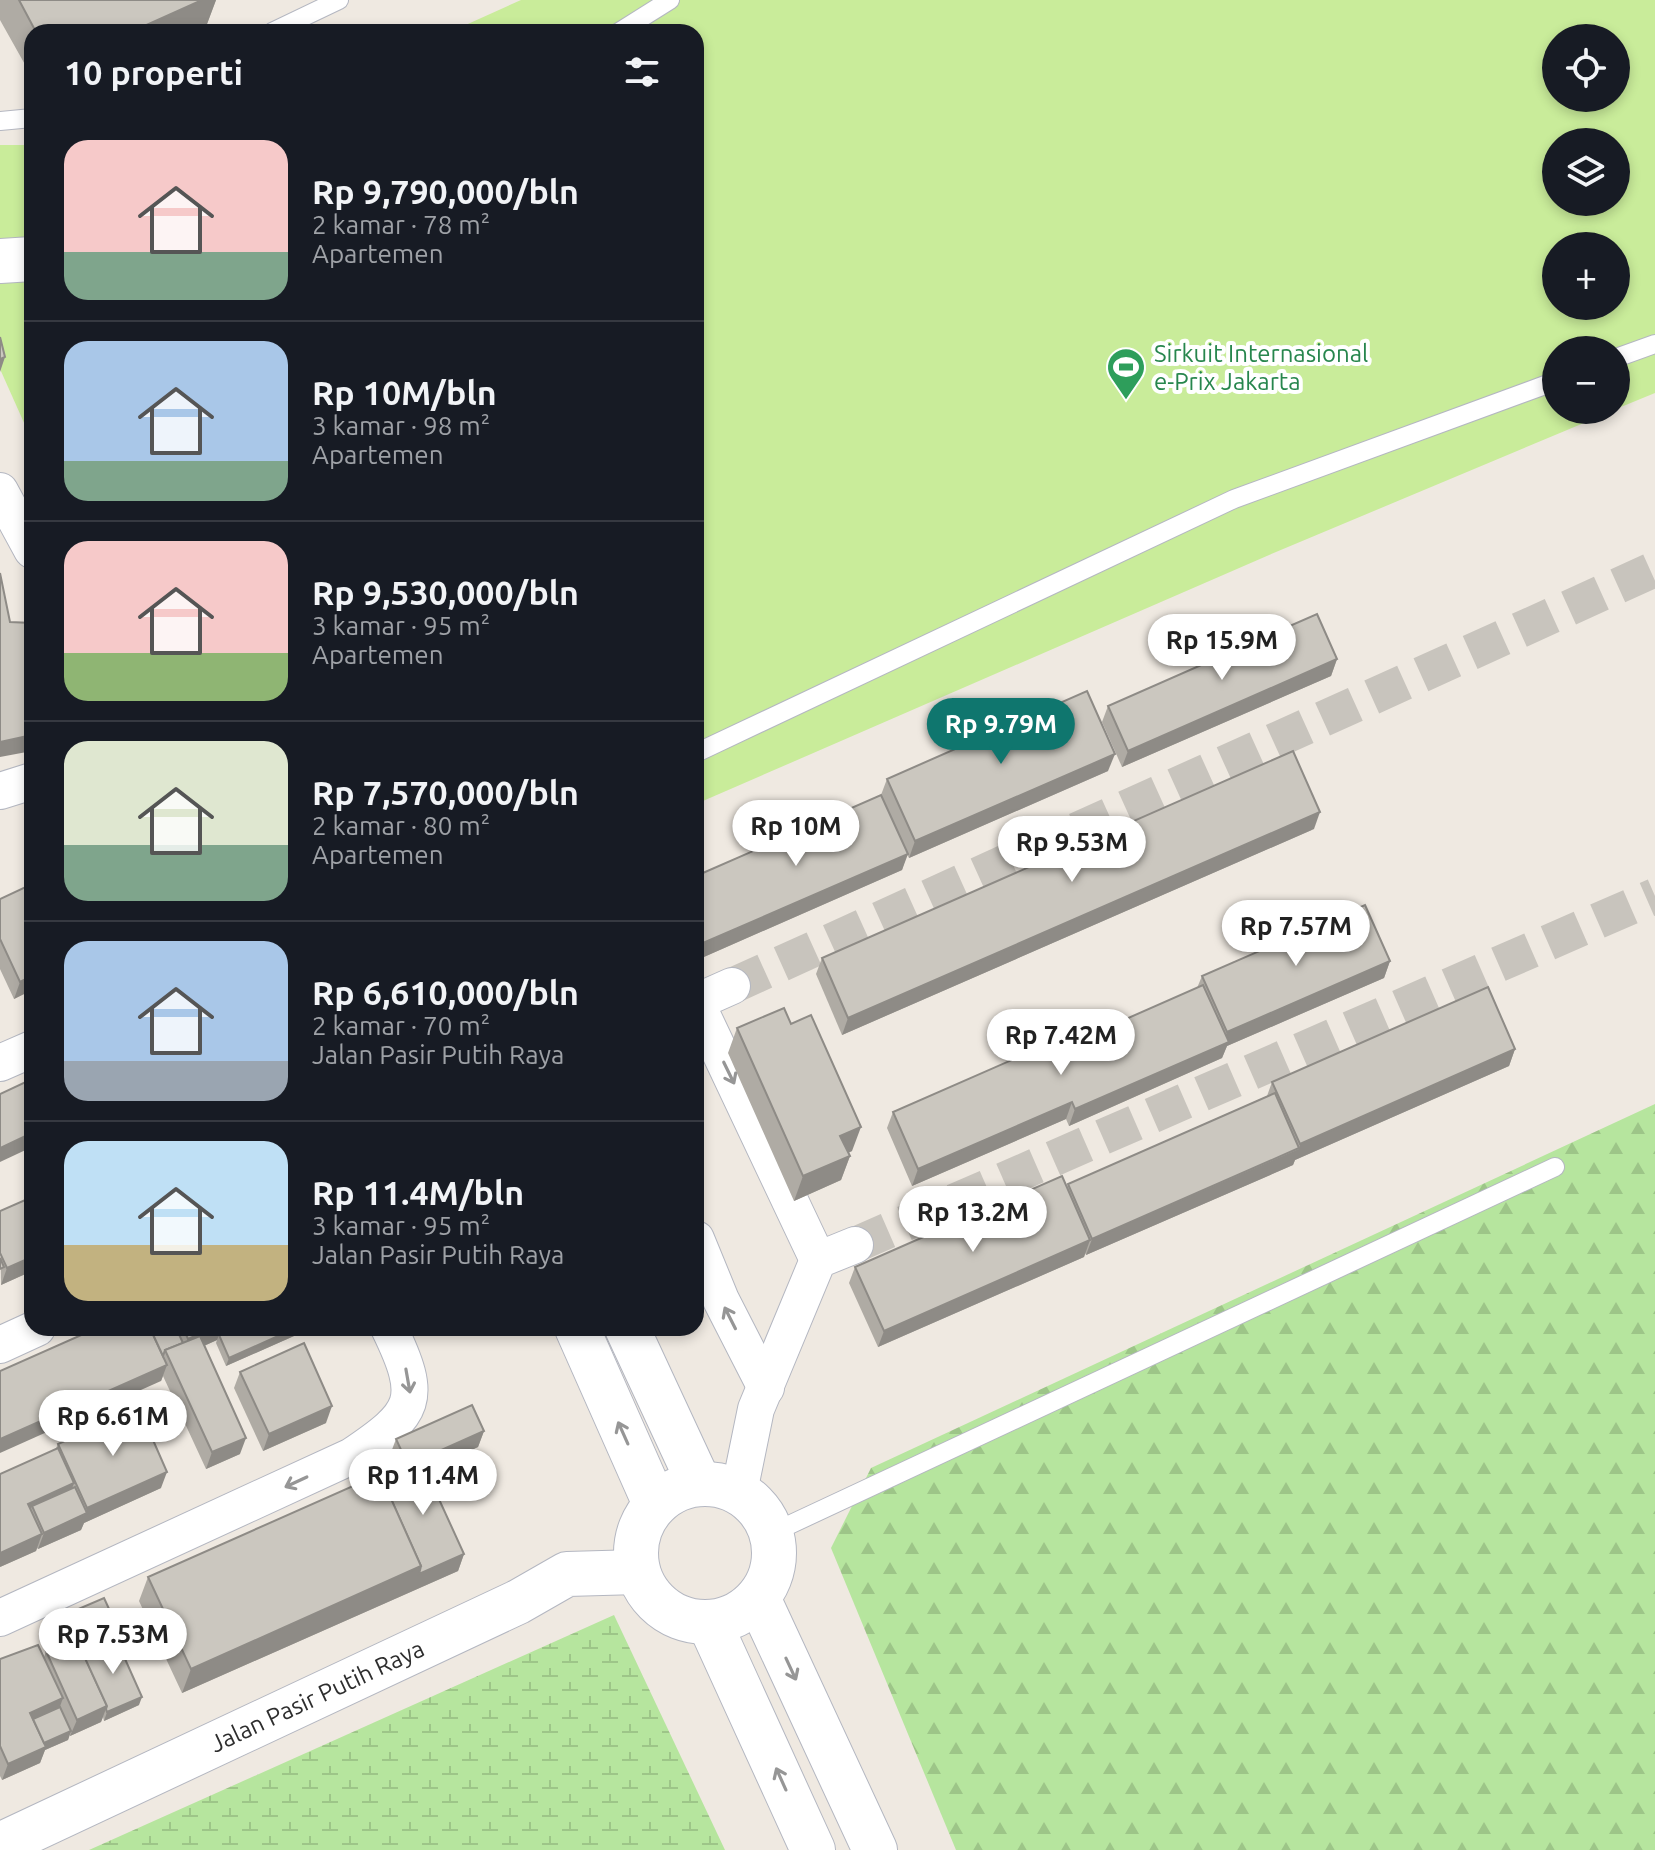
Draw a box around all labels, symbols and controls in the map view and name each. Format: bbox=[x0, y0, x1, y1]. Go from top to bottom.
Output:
map controls bbox=[1542, 24, 1630, 424]
button: locate bbox=[1542, 24, 1630, 112]
icon: filters bbox=[620, 50, 664, 94]
text: 10 properti bbox=[64, 53, 243, 91]
button: layers bbox=[1542, 128, 1630, 216]
icon: home bbox=[128, 172, 224, 268]
text: Rp 9,790,000/bln bbox=[312, 172, 579, 210]
text: 2 kamar · 78 m² bbox=[312, 210, 490, 239]
button: + bbox=[1542, 232, 1630, 320]
text: Apartemen bbox=[312, 239, 443, 268]
button: − bbox=[1542, 336, 1630, 424]
place label: Sirkuit Internasional e-Prix Jakarta bbox=[1154, 340, 1368, 395]
sports icon: Sirkuit Internasional e-Prix Jakarta bbox=[1105, 346, 1147, 401]
icon: home bbox=[128, 373, 224, 469]
text: Rp 10M/bln bbox=[312, 373, 497, 411]
text: 3 kamar · 98 m² bbox=[312, 411, 490, 440]
text: Apartemen bbox=[312, 440, 443, 469]
icon: home bbox=[128, 573, 224, 669]
text: Rp 9,530,000/bln bbox=[312, 573, 579, 611]
text: 3 kamar · 95 m² bbox=[312, 611, 490, 640]
pin: Rp 15.9M bbox=[1139, 614, 1305, 682]
text: Rp 15.9M bbox=[1166, 625, 1278, 654]
text: Apartemen bbox=[312, 640, 443, 669]
pin: Rp 9.79M bbox=[918, 698, 1084, 766]
text: Rp 9.79M bbox=[945, 709, 1057, 738]
icon: home bbox=[128, 773, 224, 869]
text: Rp 7,570,000/bln bbox=[312, 773, 579, 811]
pin: Rp 10M bbox=[731, 800, 861, 868]
text: 2 kamar · 80 m² bbox=[312, 811, 490, 840]
text: Rp 10M bbox=[750, 811, 842, 840]
pin: Rp 9.53M bbox=[989, 816, 1155, 884]
text: Rp 9.53M bbox=[1016, 827, 1128, 856]
text: Apartemen bbox=[312, 840, 443, 869]
pin: Rp 7.57M bbox=[1213, 900, 1379, 968]
text: Rp 7.57M bbox=[1240, 911, 1352, 940]
icon: home bbox=[128, 973, 224, 1069]
text: Rp 6,610,000/bln bbox=[312, 973, 579, 1011]
pin: Rp 7.42M bbox=[978, 1009, 1144, 1077]
text: 2 kamar · 70 m² bbox=[312, 1011, 490, 1040]
text: Rp 7.42M bbox=[1005, 1020, 1117, 1049]
text: Jalan Pasir Putih Raya bbox=[312, 1040, 564, 1069]
one-way arrow bbox=[722, 1061, 737, 1085]
icon: home bbox=[128, 1173, 224, 1269]
text: Rp 11.4M/bln bbox=[312, 1173, 524, 1211]
pin: Rp 13.2M bbox=[890, 1186, 1056, 1254]
text: Rp 13.2M bbox=[917, 1197, 1029, 1226]
text: 3 kamar · 95 m² bbox=[312, 1211, 490, 1240]
text: Jalan Pasir Putih Raya bbox=[312, 1240, 564, 1269]
one-way arrow bbox=[722, 1307, 737, 1331]
one-way arrow bbox=[401, 1368, 416, 1394]
pin: Rp 6.61M bbox=[30, 1390, 196, 1458]
text: Rp 6.61M bbox=[57, 1401, 169, 1430]
one-way arrow bbox=[615, 1421, 630, 1446]
pin: Rp 11.4M bbox=[340, 1449, 506, 1517]
text: Rp 11.4M bbox=[367, 1460, 479, 1489]
one-way arrow bbox=[285, 1475, 309, 1490]
pin: Rp 7.53M bbox=[30, 1608, 196, 1676]
text: Rp 7.53M bbox=[57, 1619, 169, 1648]
street label: Jalan Pasir Putih Raya bbox=[206, 1635, 428, 1757]
one-way arrow bbox=[784, 1657, 799, 1681]
one-way arrow bbox=[772, 1767, 787, 1792]

